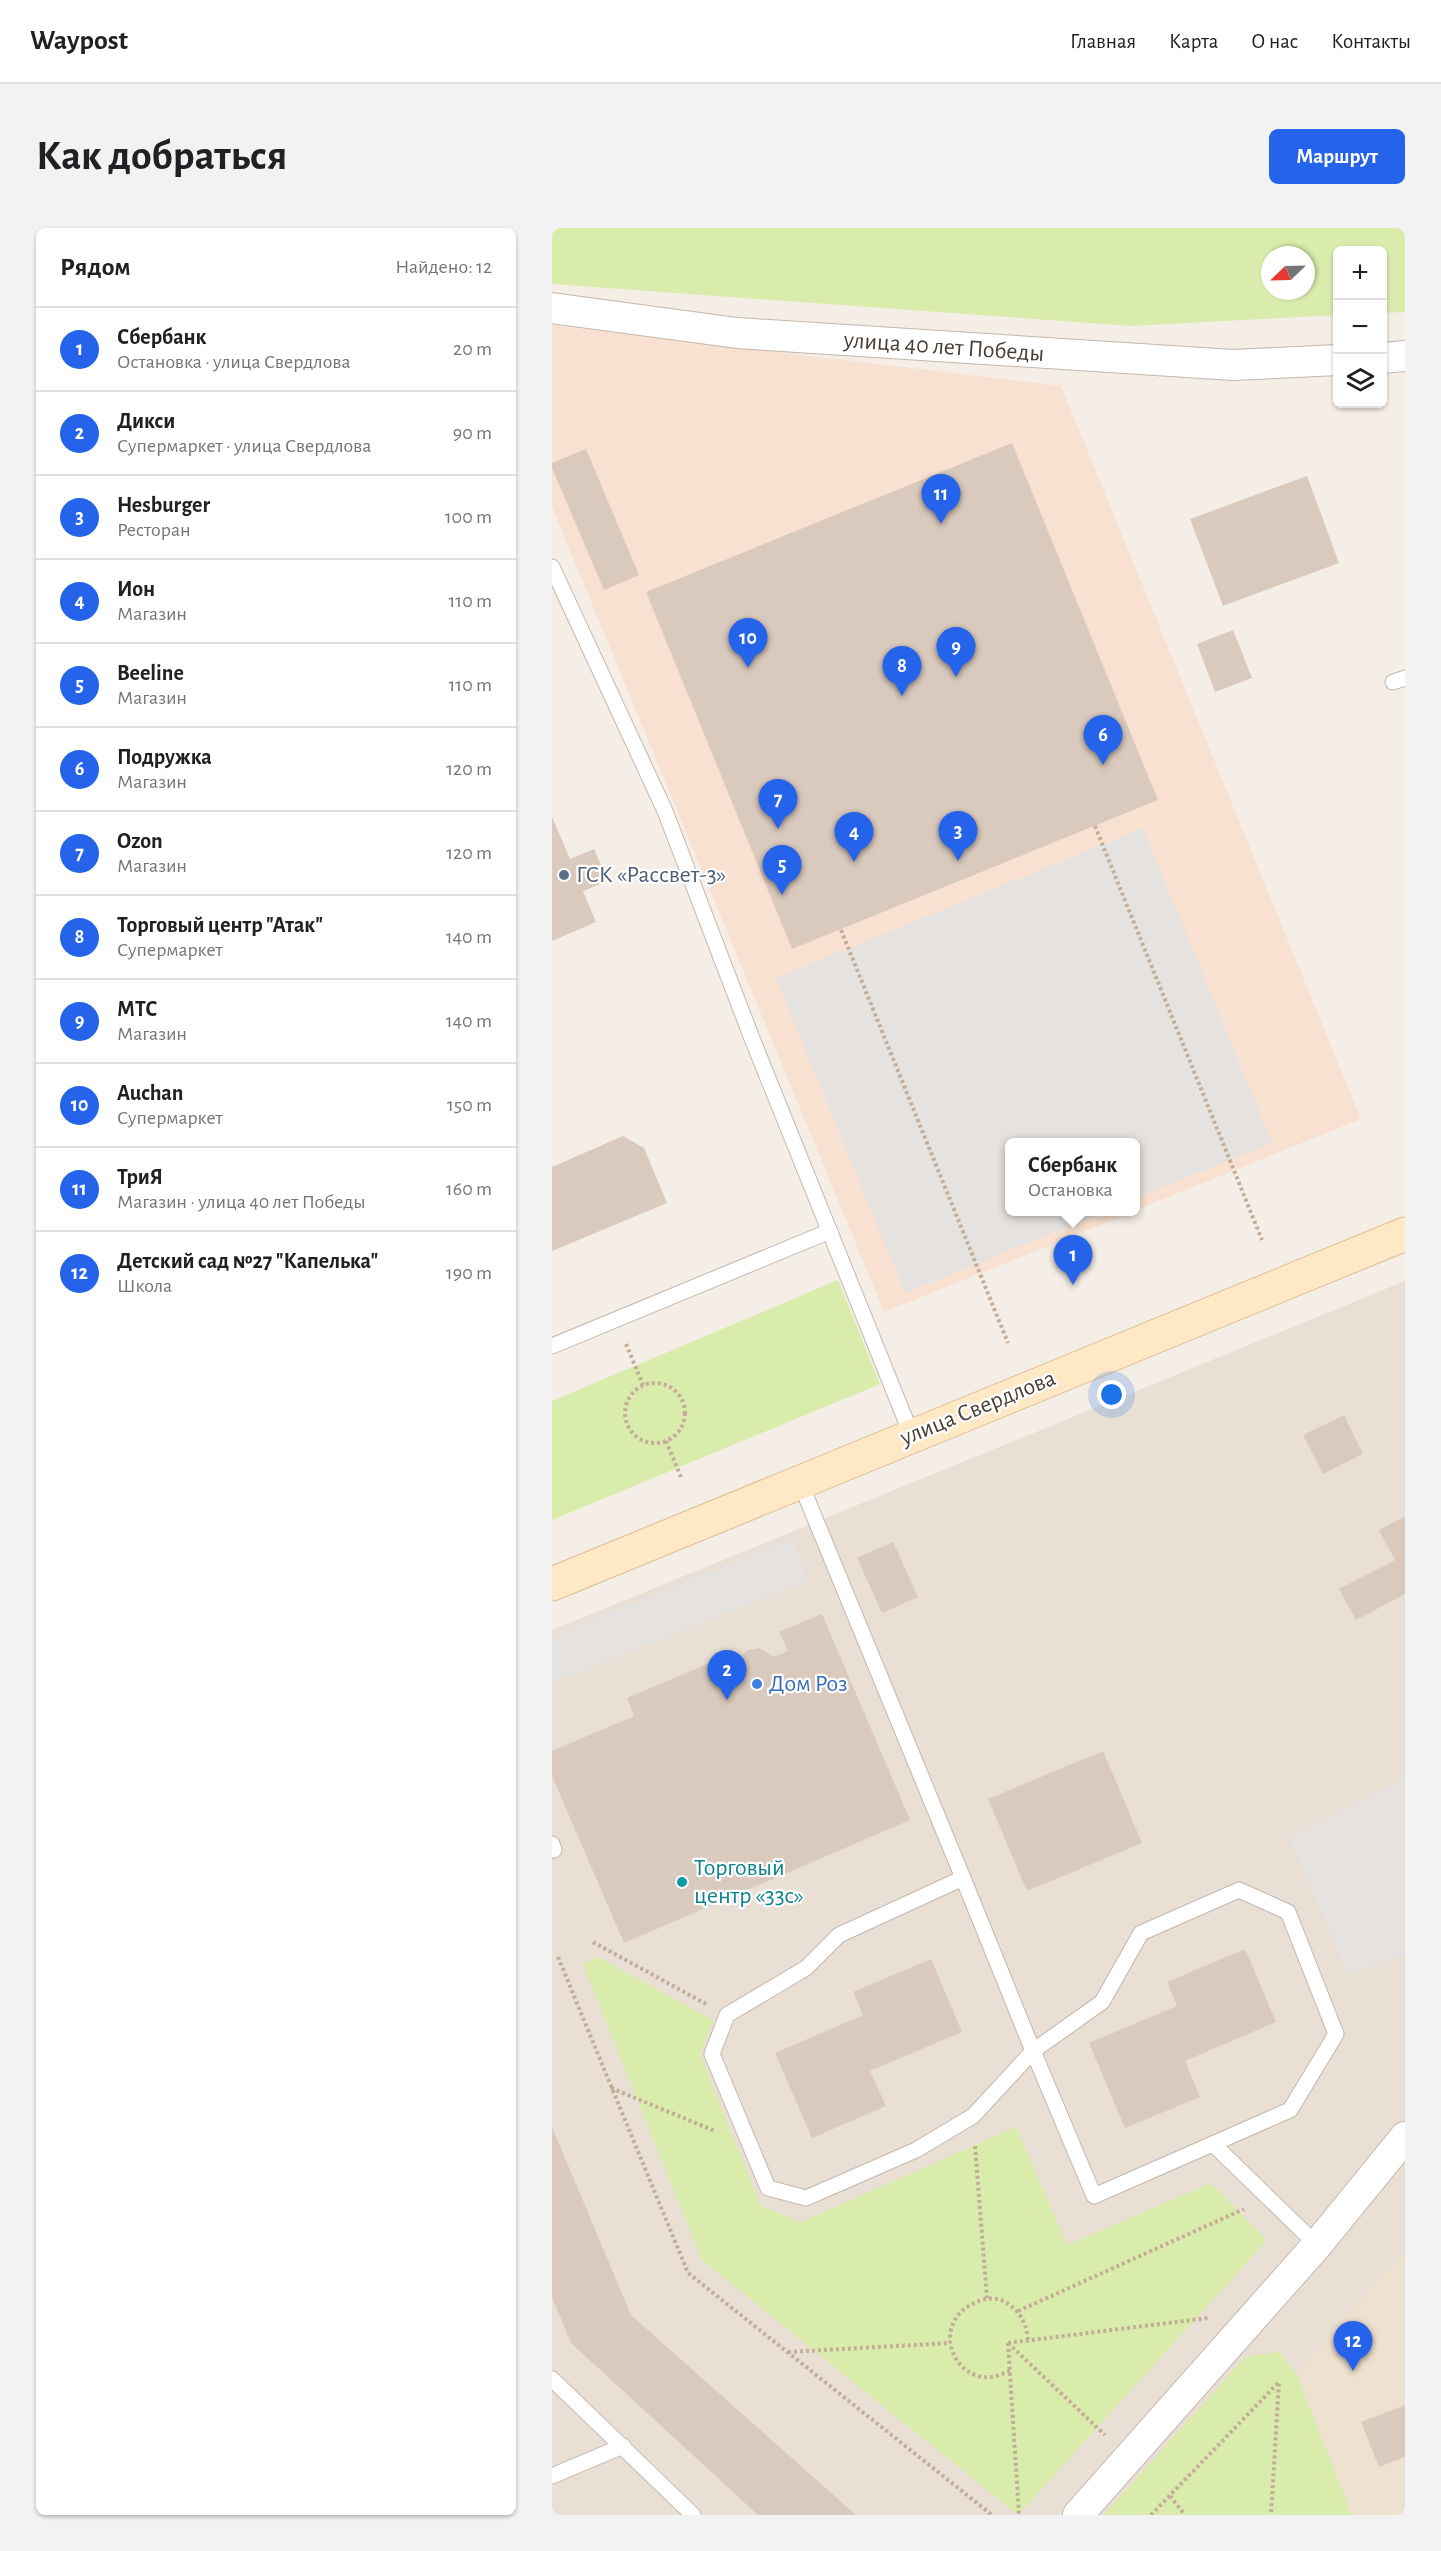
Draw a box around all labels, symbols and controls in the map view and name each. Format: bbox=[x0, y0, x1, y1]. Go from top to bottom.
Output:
text: Waypost bbox=[30, 27, 128, 55]
text: Главная bbox=[1070, 31, 1136, 52]
text: Карта bbox=[1169, 31, 1218, 52]
text: О нас bbox=[1251, 31, 1298, 52]
text: Контакты bbox=[1331, 31, 1411, 52]
button: Маршрут bbox=[1269, 129, 1405, 184]
text: Как добраться bbox=[36, 135, 287, 177]
north arrow bbox=[1261, 246, 1315, 300]
map controls bbox=[1333, 246, 1387, 408]
button: + bbox=[1333, 246, 1387, 300]
text: Рядом bbox=[60, 254, 131, 280]
text: Найдено: 12 bbox=[395, 257, 492, 277]
button: − bbox=[1333, 300, 1387, 354]
text: Сбербанк bbox=[117, 326, 207, 348]
street label: улица 40 лет Победы bbox=[842, 328, 1045, 366]
text: 1 bbox=[76, 339, 83, 359]
text: 20 m bbox=[453, 339, 492, 359]
text: Остановка · улица Свердлова bbox=[117, 352, 351, 372]
button: layers bbox=[1333, 354, 1387, 408]
text: Дикси bbox=[117, 410, 175, 432]
text: 2 bbox=[75, 423, 84, 443]
text: 90 m bbox=[453, 423, 492, 443]
text: Супермаркет · улица Свердлова bbox=[117, 436, 372, 456]
pin: 11 bbox=[922, 474, 960, 524]
text: Hesburger bbox=[117, 494, 210, 516]
text: 3 bbox=[75, 507, 84, 527]
text: 100 m bbox=[445, 507, 492, 527]
text: Ресторан bbox=[117, 520, 191, 540]
text: Ион bbox=[117, 578, 155, 600]
text: 4 bbox=[74, 591, 85, 611]
text: 110 m bbox=[448, 591, 492, 611]
text: Магазин bbox=[117, 604, 187, 624]
pin: 10 bbox=[728, 618, 768, 668]
pin: 9 bbox=[936, 628, 976, 677]
pin: 8 bbox=[882, 646, 922, 696]
text: Beeline bbox=[117, 662, 184, 684]
text: 5 bbox=[75, 675, 84, 695]
text: 110 m bbox=[448, 675, 492, 695]
text: Магазин bbox=[117, 688, 187, 708]
pin: 6 bbox=[1084, 716, 1122, 765]
text: Подружка bbox=[117, 746, 212, 768]
text: 6 bbox=[75, 759, 84, 779]
text: 120 m bbox=[446, 759, 492, 779]
text: Магазин bbox=[117, 772, 187, 792]
pin: 7 bbox=[758, 780, 798, 829]
pin: 4 bbox=[834, 812, 874, 862]
pin: 3 bbox=[938, 812, 978, 861]
text: Ozon bbox=[117, 830, 163, 852]
text: 7 bbox=[75, 843, 84, 863]
text: 120 m bbox=[446, 843, 492, 863]
pin: 5 bbox=[762, 846, 802, 895]
text: Магазин bbox=[117, 856, 187, 876]
place label: ГСК «Рассвет-3» bbox=[576, 863, 726, 887]
marker: ГСК «Рассвет-3» bbox=[557, 868, 571, 882]
text: Торговый центр "Атак" bbox=[117, 914, 323, 936]
text: 8 bbox=[75, 927, 84, 947]
text: 140 m bbox=[446, 927, 492, 947]
text: Супермаркет bbox=[117, 940, 223, 960]
text: МТС bbox=[117, 998, 157, 1020]
text: 9 bbox=[75, 1011, 84, 1031]
text: 140 m bbox=[446, 1011, 492, 1031]
text: Магазин bbox=[117, 1024, 187, 1044]
text: Auchan bbox=[117, 1082, 183, 1104]
text: 10 bbox=[71, 1095, 88, 1115]
text: 150 m bbox=[447, 1095, 492, 1115]
text: Супермаркет bbox=[117, 1108, 223, 1128]
popup bbox=[1005, 1138, 1140, 1216]
text: Сбербанк bbox=[1028, 1154, 1117, 1176]
text: ТриЯ bbox=[117, 1166, 163, 1188]
text: 11 bbox=[72, 1179, 87, 1199]
text: 160 m bbox=[446, 1179, 492, 1199]
text: Остановка bbox=[1028, 1180, 1113, 1200]
text: Магазин · улица 40 лет Победы bbox=[117, 1192, 366, 1212]
pin: 1 bbox=[1054, 1236, 1092, 1285]
text: Детский сад №27 "Капелька" bbox=[117, 1250, 378, 1272]
text: 12 bbox=[71, 1263, 88, 1283]
text: 190 m bbox=[446, 1263, 492, 1283]
text: Школа bbox=[117, 1276, 172, 1296]
street label: улица Свердлова bbox=[896, 1366, 1059, 1450]
your location bbox=[1097, 1380, 1126, 1409]
pin: 2 bbox=[708, 1650, 747, 1700]
place label: Дом Роз bbox=[769, 1672, 848, 1696]
marker: Дом Роз bbox=[750, 1677, 764, 1691]
place label: Торговый центр «33с» bbox=[694, 1856, 804, 1908]
marker: Торговый центр «33с» bbox=[675, 1875, 689, 1889]
pin: 12 bbox=[1334, 2322, 1372, 2371]

